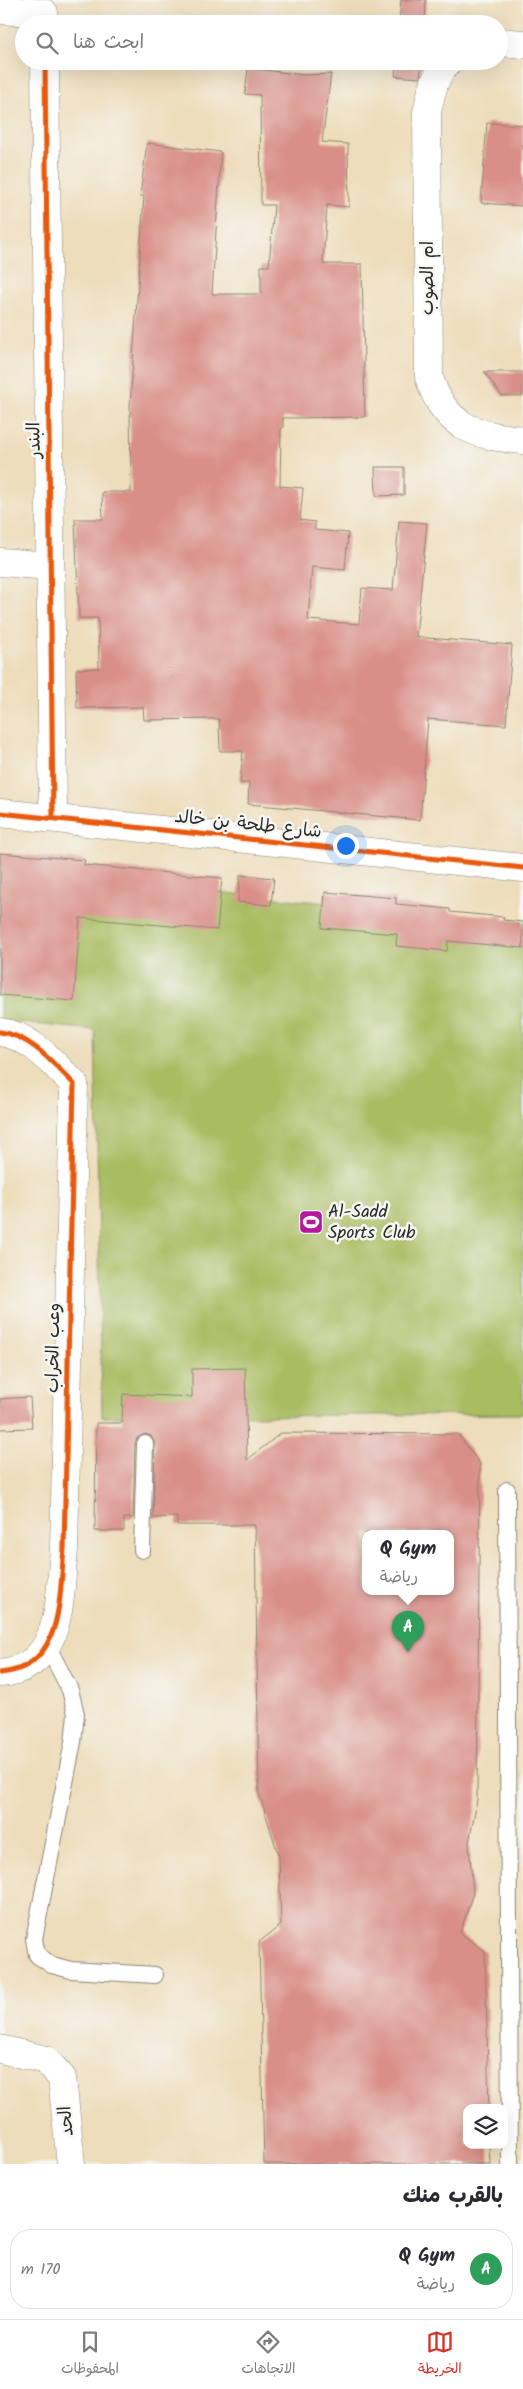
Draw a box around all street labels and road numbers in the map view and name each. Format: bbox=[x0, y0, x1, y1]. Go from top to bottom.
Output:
street label: ام الصوب bbox=[414, 241, 443, 315]
street label: البندر bbox=[20, 422, 50, 460]
street label: شارع طلحة بن خالد bbox=[173, 803, 323, 847]
street label: وعب الخراب bbox=[39, 1303, 69, 1393]
street label: الحد bbox=[51, 2105, 83, 2137]

